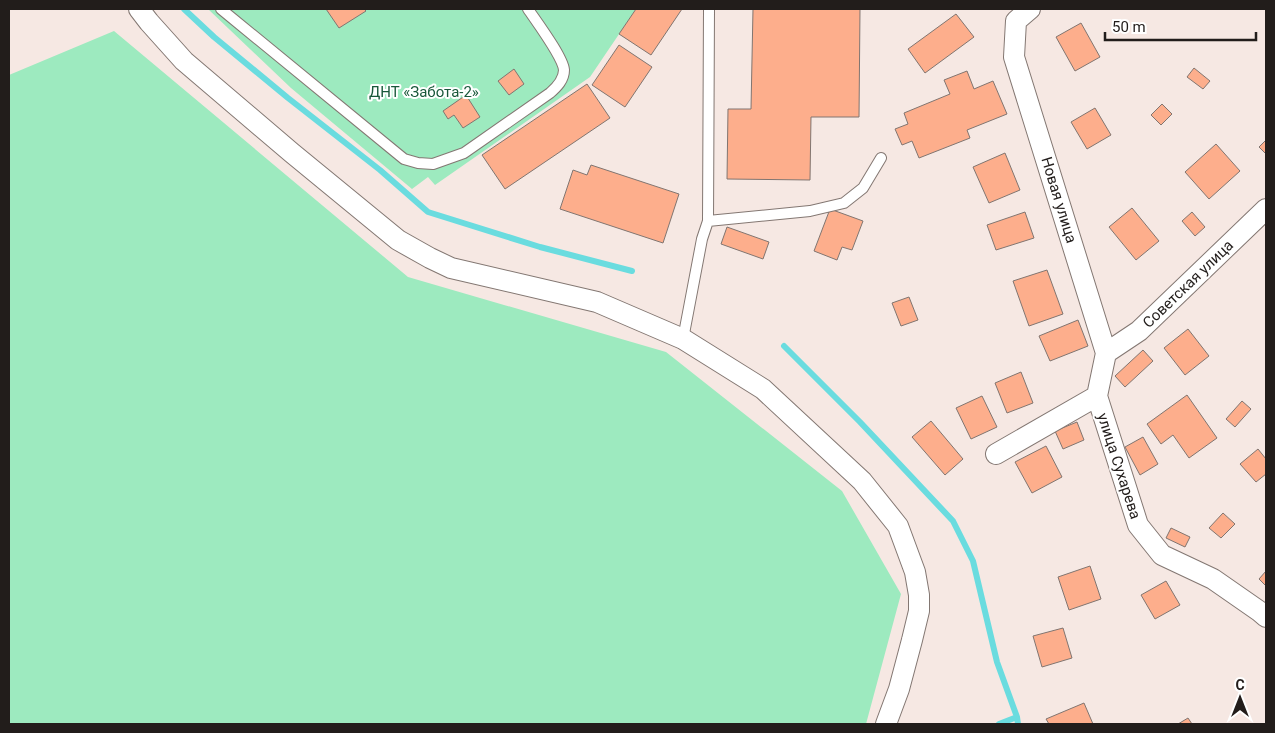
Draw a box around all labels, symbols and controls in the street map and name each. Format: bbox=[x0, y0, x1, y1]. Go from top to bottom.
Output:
scale bar bbox=[1105, 10, 1256, 42]
text: 50 m bbox=[1112, 18, 1146, 36]
park label: ДНТ «Забота-2» bbox=[369, 83, 479, 101]
street label: Новая улица bbox=[1037, 155, 1081, 245]
street label: Советская улица bbox=[1139, 236, 1237, 332]
street label: улица Сухарева bbox=[1093, 411, 1145, 521]
north arrow bbox=[1215, 673, 1265, 723]
text: С bbox=[1235, 677, 1245, 693]

